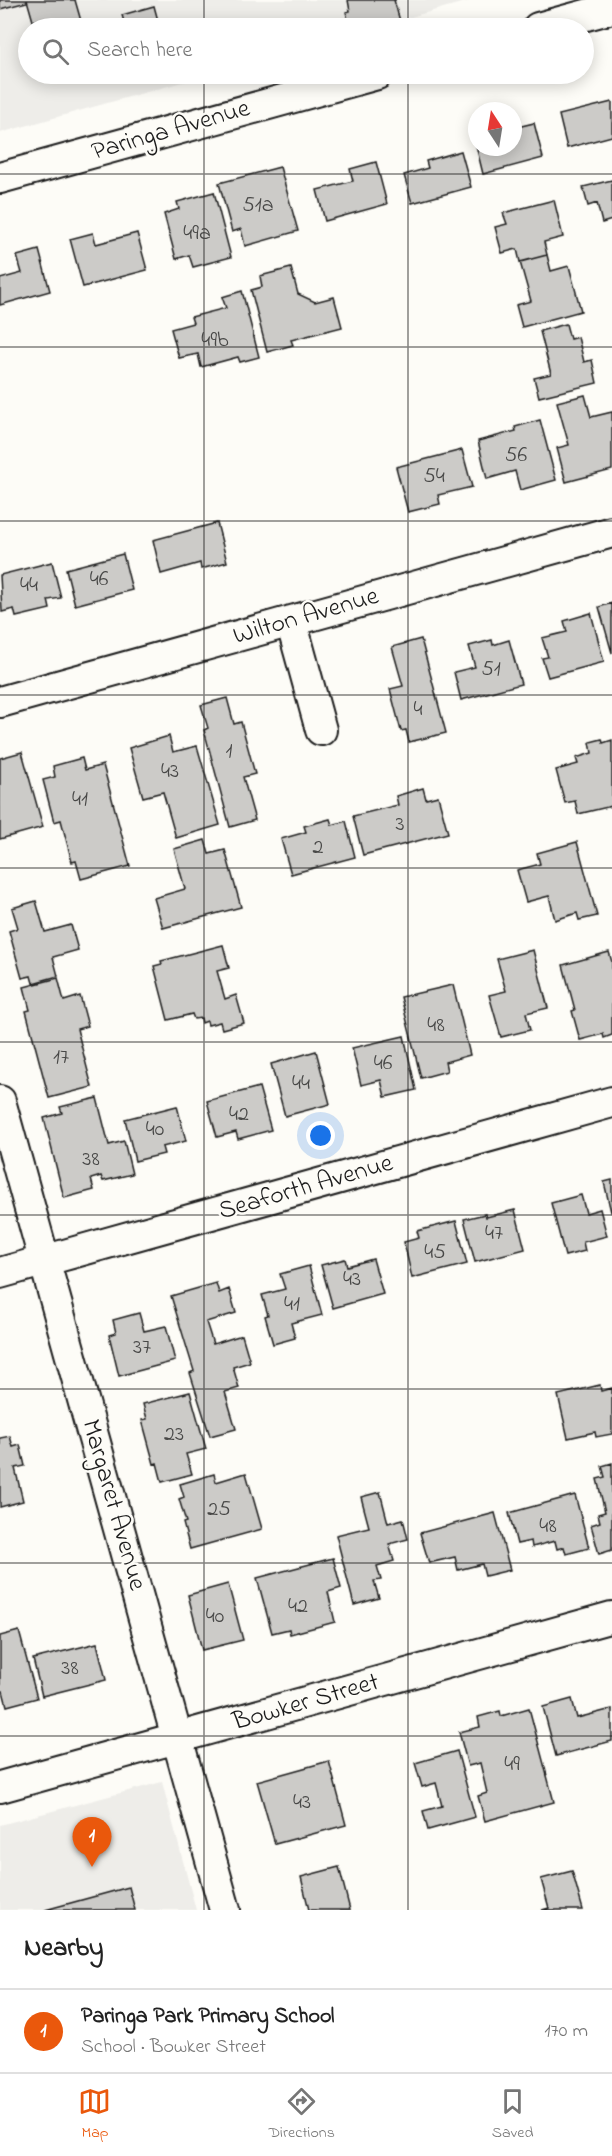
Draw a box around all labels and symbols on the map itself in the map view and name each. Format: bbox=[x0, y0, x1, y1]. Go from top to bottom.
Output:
street label: Paringa Avenue bbox=[87, 90, 255, 172]
north arrow bbox=[468, 102, 522, 156]
house number: 51a bbox=[242, 190, 274, 222]
house number: 49a bbox=[183, 218, 211, 250]
house number: 49b bbox=[201, 325, 229, 357]
house number: 56 bbox=[505, 440, 527, 472]
house number: 54 bbox=[423, 461, 445, 493]
house number: 46 bbox=[90, 564, 109, 596]
house number: 44 bbox=[20, 570, 38, 602]
street label: Wilton Avenue bbox=[229, 578, 384, 656]
house number: 51 bbox=[481, 654, 501, 686]
house number: 4 bbox=[413, 694, 423, 726]
house number: 1 bbox=[226, 736, 233, 768]
house number: 43 bbox=[161, 756, 179, 788]
house number: 41 bbox=[72, 784, 88, 816]
house number: 3 bbox=[395, 809, 405, 841]
house number: 2 bbox=[313, 832, 324, 864]
house number: 48 bbox=[427, 1010, 445, 1042]
house number: 17 bbox=[53, 1042, 69, 1074]
house number: 46 bbox=[374, 1048, 393, 1080]
house number: 44 bbox=[292, 1068, 310, 1100]
house number: 42 bbox=[229, 1099, 249, 1131]
house number: 40 bbox=[146, 1114, 164, 1146]
your location bbox=[306, 1121, 335, 1150]
house number: 38 bbox=[82, 1144, 100, 1176]
street label: Seaforth Avenue bbox=[214, 1145, 398, 1231]
house number: 47 bbox=[485, 1218, 503, 1250]
house number: 45 bbox=[424, 1237, 446, 1269]
house number: 43 bbox=[343, 1264, 361, 1296]
house number: 41 bbox=[284, 1289, 300, 1321]
house number: 37 bbox=[133, 1332, 151, 1364]
street label: Margaret Avenue bbox=[70, 1415, 156, 1595]
house number: 23 bbox=[164, 1419, 184, 1451]
house number: 25 bbox=[207, 1494, 231, 1526]
house number: 48 bbox=[539, 1511, 557, 1543]
house number: 42 bbox=[288, 1591, 308, 1623]
house number: 40 bbox=[206, 1601, 224, 1633]
house number: 38 bbox=[61, 1653, 79, 1685]
street label: Bowker Street bbox=[227, 1664, 384, 1742]
house number: 49 bbox=[504, 1749, 520, 1781]
house number: 43 bbox=[293, 1787, 311, 1819]
pin: 1 bbox=[72, 1818, 112, 1867]

